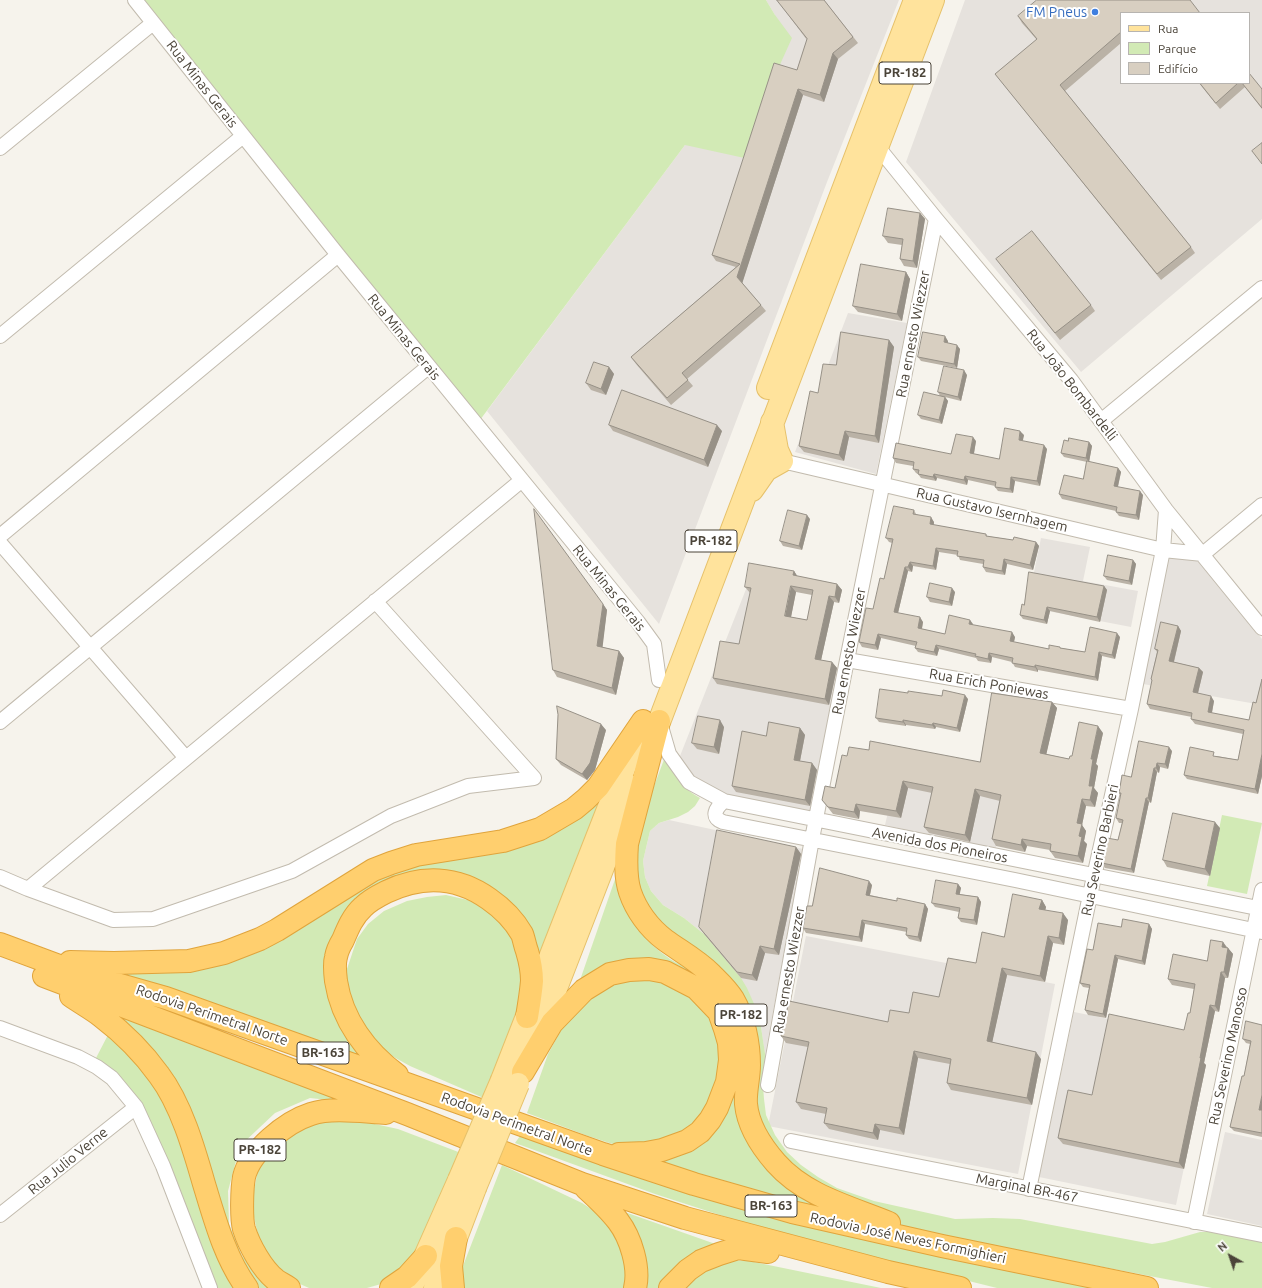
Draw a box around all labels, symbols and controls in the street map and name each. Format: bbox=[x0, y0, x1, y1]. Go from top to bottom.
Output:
place label: FM Pneus bbox=[1026, 4, 1087, 20]
marker: FM Pneus bbox=[1090, 7, 1100, 17]
legend bbox=[1120, 12, 1250, 84]
text: Rua bbox=[1158, 22, 1179, 35]
street label: Rua Minas Gerais bbox=[163, 37, 241, 131]
text: Parque bbox=[1158, 42, 1196, 55]
road number: PR-182 bbox=[879, 62, 931, 84]
text: Edifício bbox=[1158, 62, 1198, 75]
street label: Rua ernesto Wiezzer bbox=[892, 269, 934, 399]
street label: Rua Minas Gerais bbox=[364, 290, 444, 384]
street label: Rua João Bombardelli bbox=[1023, 326, 1121, 444]
street label: Rua Gustavo Isernhagem bbox=[915, 484, 1069, 536]
road number: PR-182 bbox=[685, 530, 737, 552]
street label: Rua Minas Gerais bbox=[569, 541, 649, 635]
street label: Rua ernesto Wiezzer bbox=[828, 586, 870, 716]
street label: Rua Erich Poniewas bbox=[928, 665, 1050, 703]
street label: Rua Severino Barbieri bbox=[1078, 783, 1122, 917]
street label: Avenida dos Pioneiros bbox=[871, 824, 1009, 866]
street label: Rua ernesto Wiezzer bbox=[770, 905, 808, 1035]
street label: Rodovia Perimetral Norte bbox=[134, 981, 290, 1049]
street label: Rua Severino Manosso bbox=[1205, 985, 1251, 1127]
road number: PR-182 bbox=[715, 1004, 767, 1026]
road number: BR-163 bbox=[297, 1042, 349, 1064]
street label: Rodovia Perimetral Norte bbox=[439, 1089, 595, 1159]
street label: Rua Julio Verne bbox=[25, 1124, 111, 1198]
road number: PR-182 bbox=[234, 1139, 286, 1161]
street label: Marginal BR-467 bbox=[975, 1170, 1079, 1206]
road number: BR-163 bbox=[745, 1195, 797, 1217]
street label: Rodovia José Neves Formighieri bbox=[809, 1209, 1007, 1267]
north arrow bbox=[1210, 1236, 1250, 1276]
text: N bbox=[1215, 1240, 1229, 1254]

